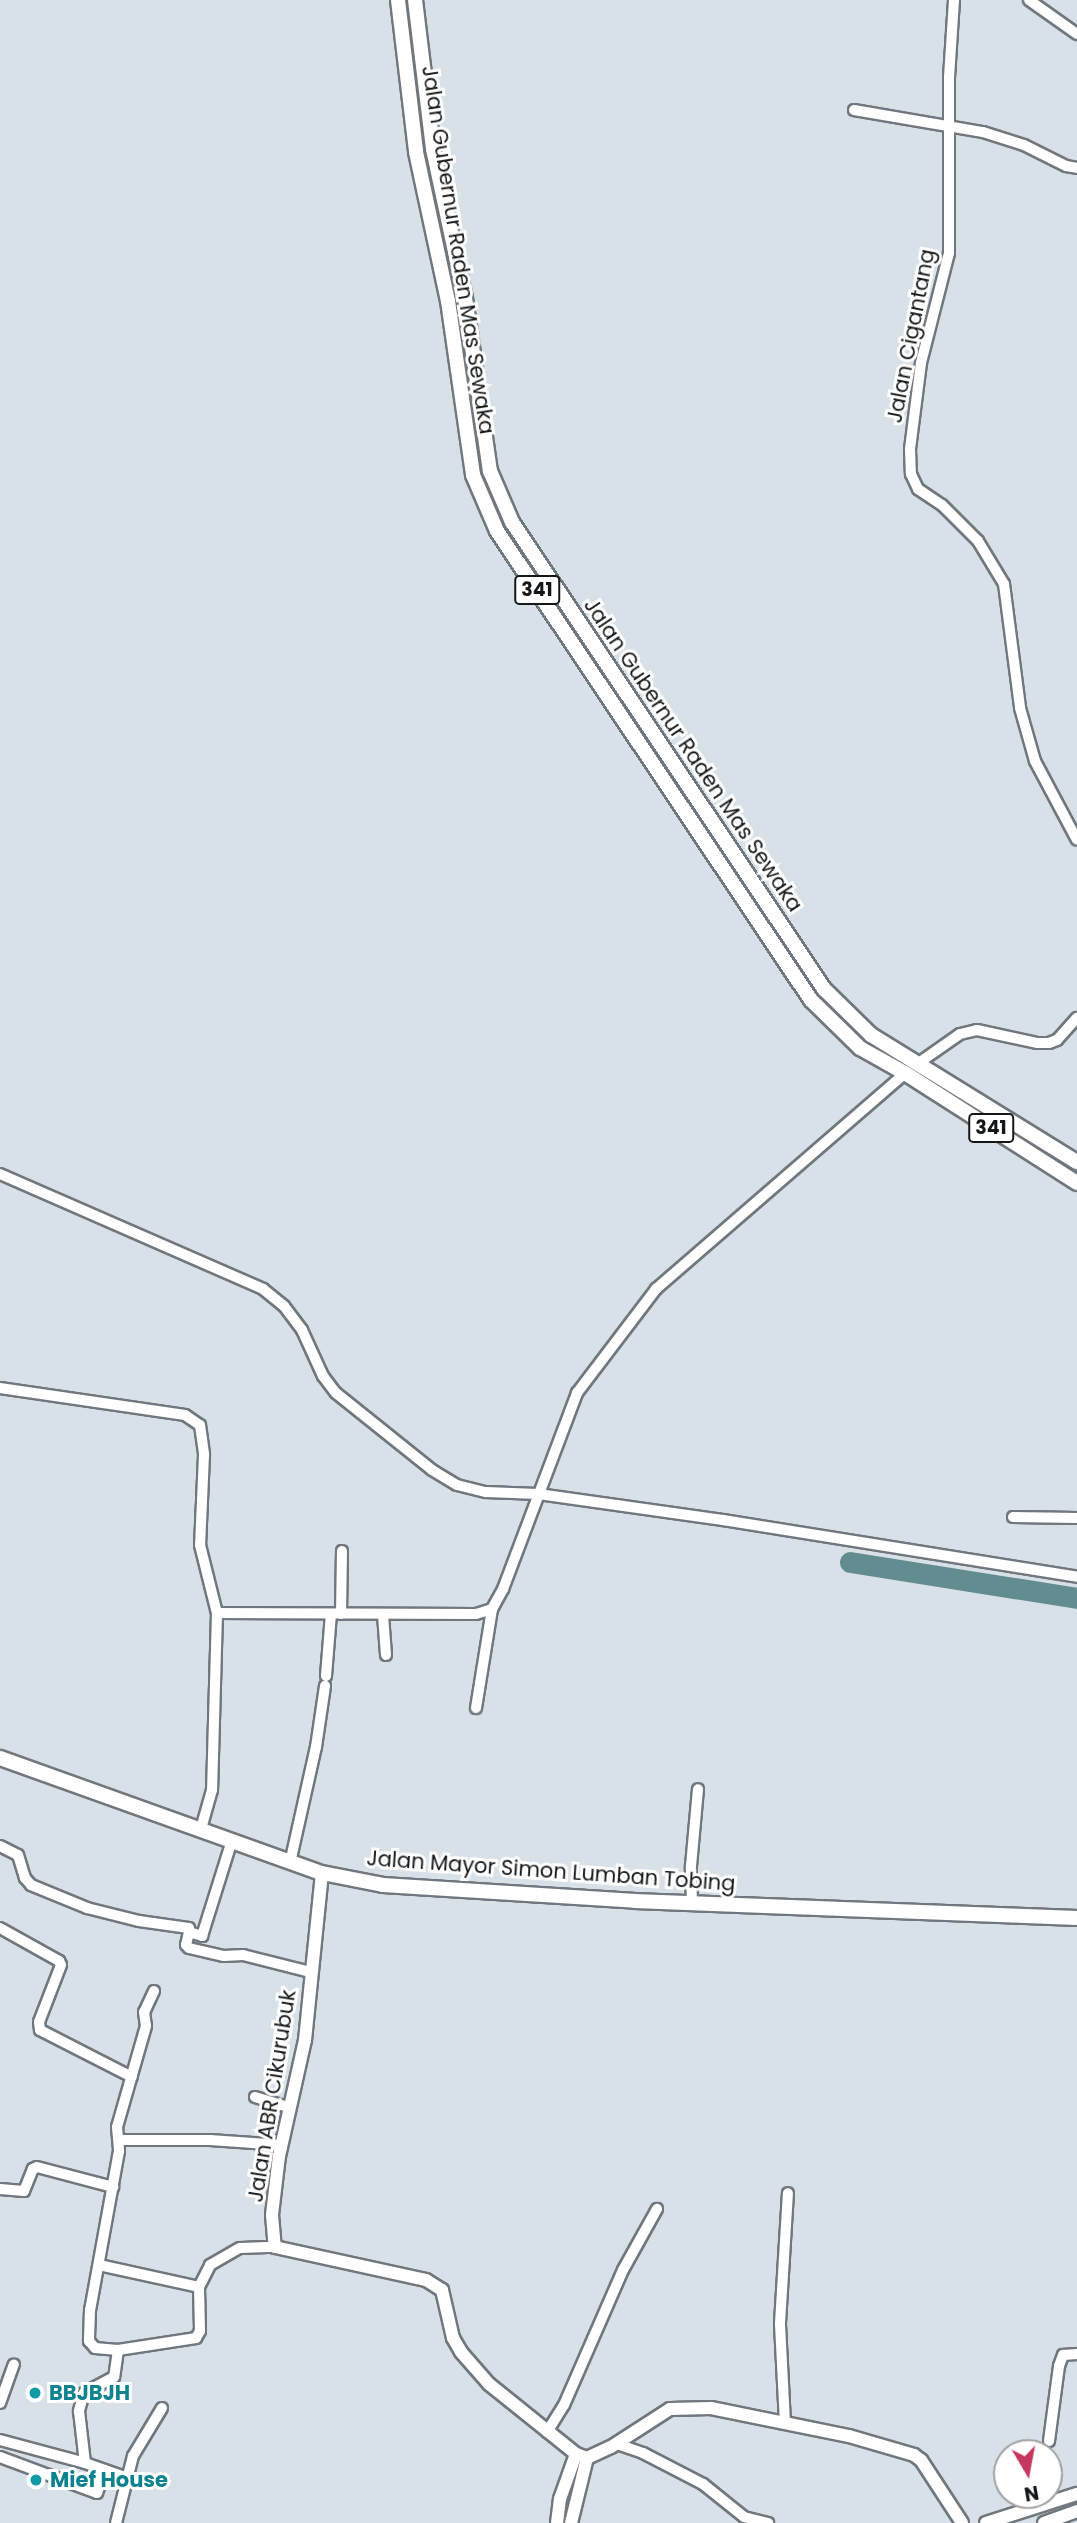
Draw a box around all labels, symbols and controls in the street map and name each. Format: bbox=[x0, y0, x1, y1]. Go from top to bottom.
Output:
street label: Jalan Gubernur Raden Mas Sewaka bbox=[416, 64, 500, 436]
street label: Jalan Cigantang bbox=[882, 247, 940, 425]
road number: 341 bbox=[512, 575, 562, 606]
street label: Jalan Gubernur Raden Mas Sewaka bbox=[578, 593, 808, 917]
road number: 341 bbox=[967, 1112, 1016, 1144]
street label: Jalan Mayor Simon Lumban Tobing bbox=[366, 1846, 736, 1896]
street label: Jalan ABR Cikurubuk bbox=[243, 1988, 301, 2204]
place label: BBJBJH bbox=[49, 2380, 130, 2406]
marker: BBJBJH bbox=[27, 2385, 43, 2401]
north arrow bbox=[993, 2439, 1063, 2509]
place label: Mief House bbox=[50, 2467, 168, 2493]
marker: Mief House bbox=[28, 2472, 44, 2488]
text: N bbox=[1022, 2479, 1041, 2508]

